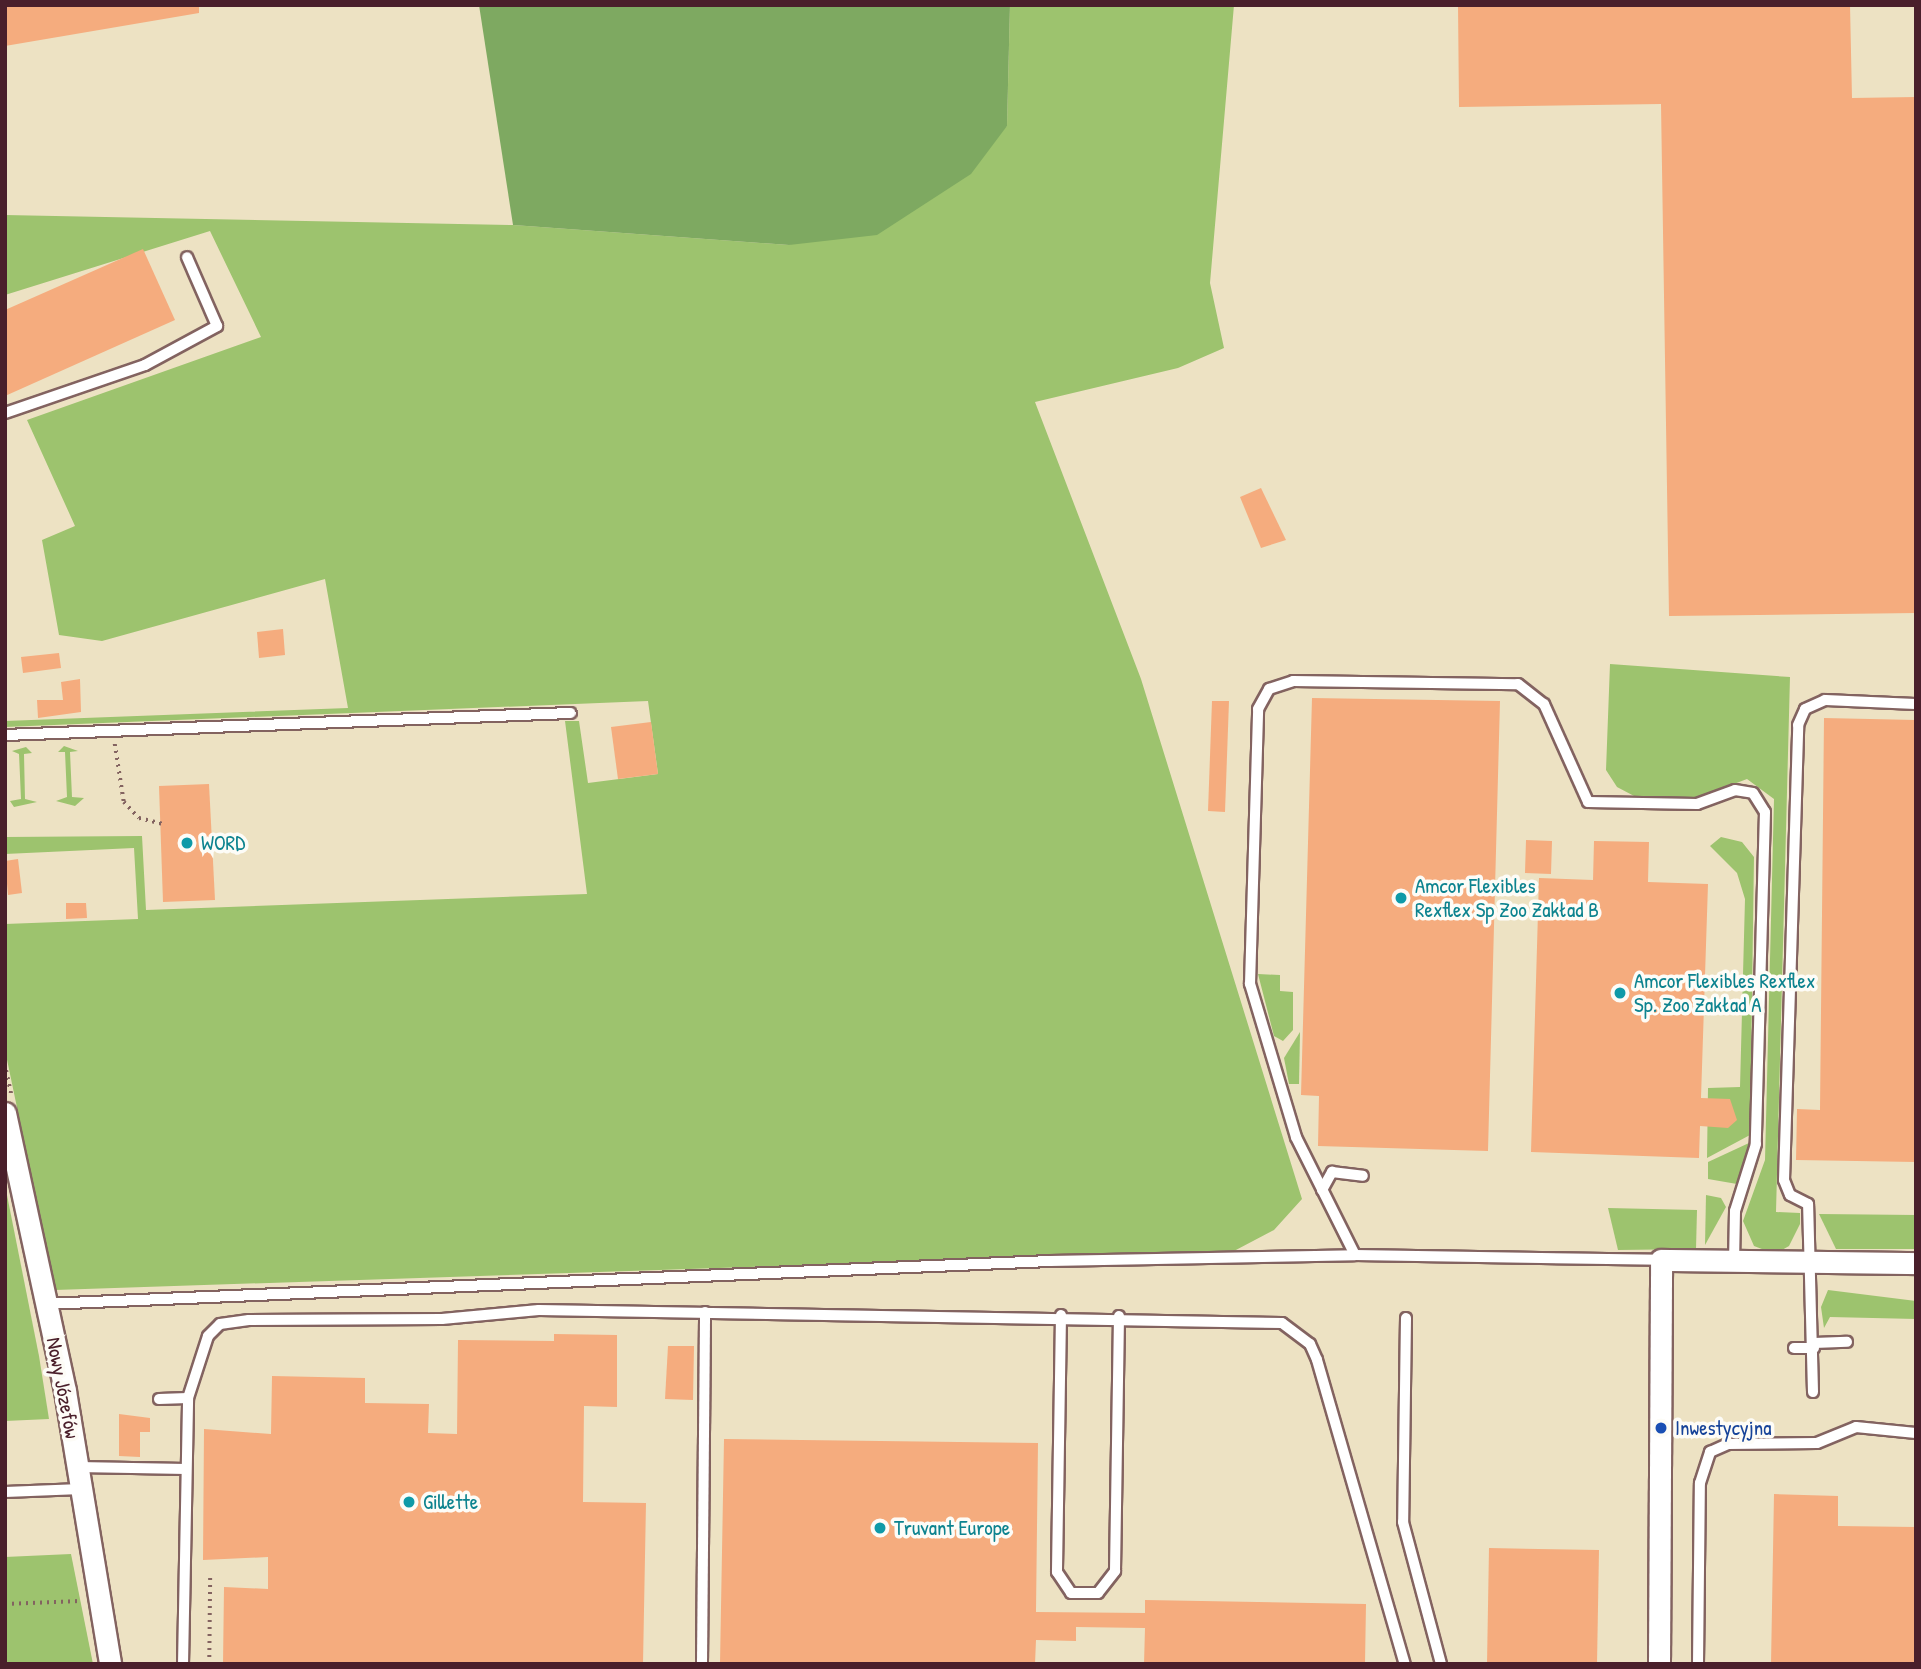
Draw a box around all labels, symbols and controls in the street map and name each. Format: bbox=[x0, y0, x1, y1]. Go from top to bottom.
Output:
place label: WORD bbox=[201, 830, 245, 856]
marker: WORD bbox=[179, 835, 195, 851]
place label: Amcor Flexibles Rexflex Sp Zoo Zakład B bbox=[1415, 873, 1599, 923]
marker: Amcor Flexibles Rexflex Sp Zoo Zakład B bbox=[1393, 890, 1409, 906]
place label: Amcor Flexibles Rexflex Sp. Zoo Zakład A bbox=[1634, 968, 1815, 1018]
marker: Amcor Flexibles Rexflex Sp. Zoo Zakład A bbox=[1612, 985, 1628, 1001]
street label: Nowy Józefów bbox=[41, 1335, 85, 1441]
place label: Inwestycyjna bbox=[1675, 1415, 1771, 1441]
marker: Inwestycyjna bbox=[1653, 1420, 1669, 1436]
place label: Gillette bbox=[423, 1489, 478, 1515]
marker: Gillette bbox=[401, 1494, 417, 1510]
place label: Truvant Europe bbox=[894, 1515, 1010, 1541]
marker: Truvant Europe bbox=[872, 1520, 888, 1536]

